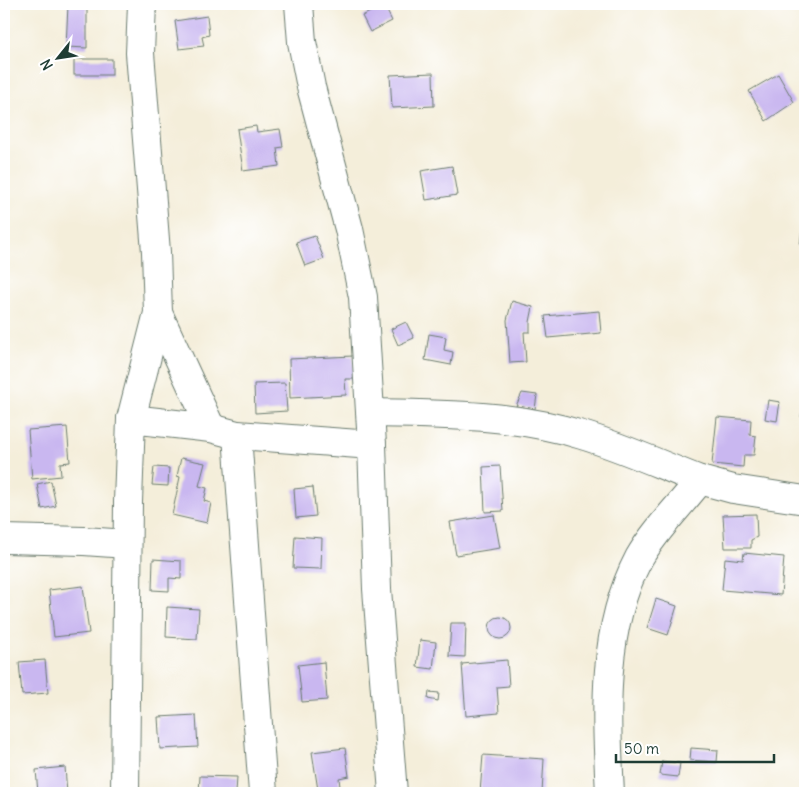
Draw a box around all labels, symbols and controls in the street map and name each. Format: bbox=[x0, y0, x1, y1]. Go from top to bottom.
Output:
north arrow bbox=[32, 32, 82, 82]
text: N bbox=[37, 56, 57, 73]
scale bar bbox=[616, 732, 774, 764]
text: 50 m bbox=[624, 739, 659, 758]

